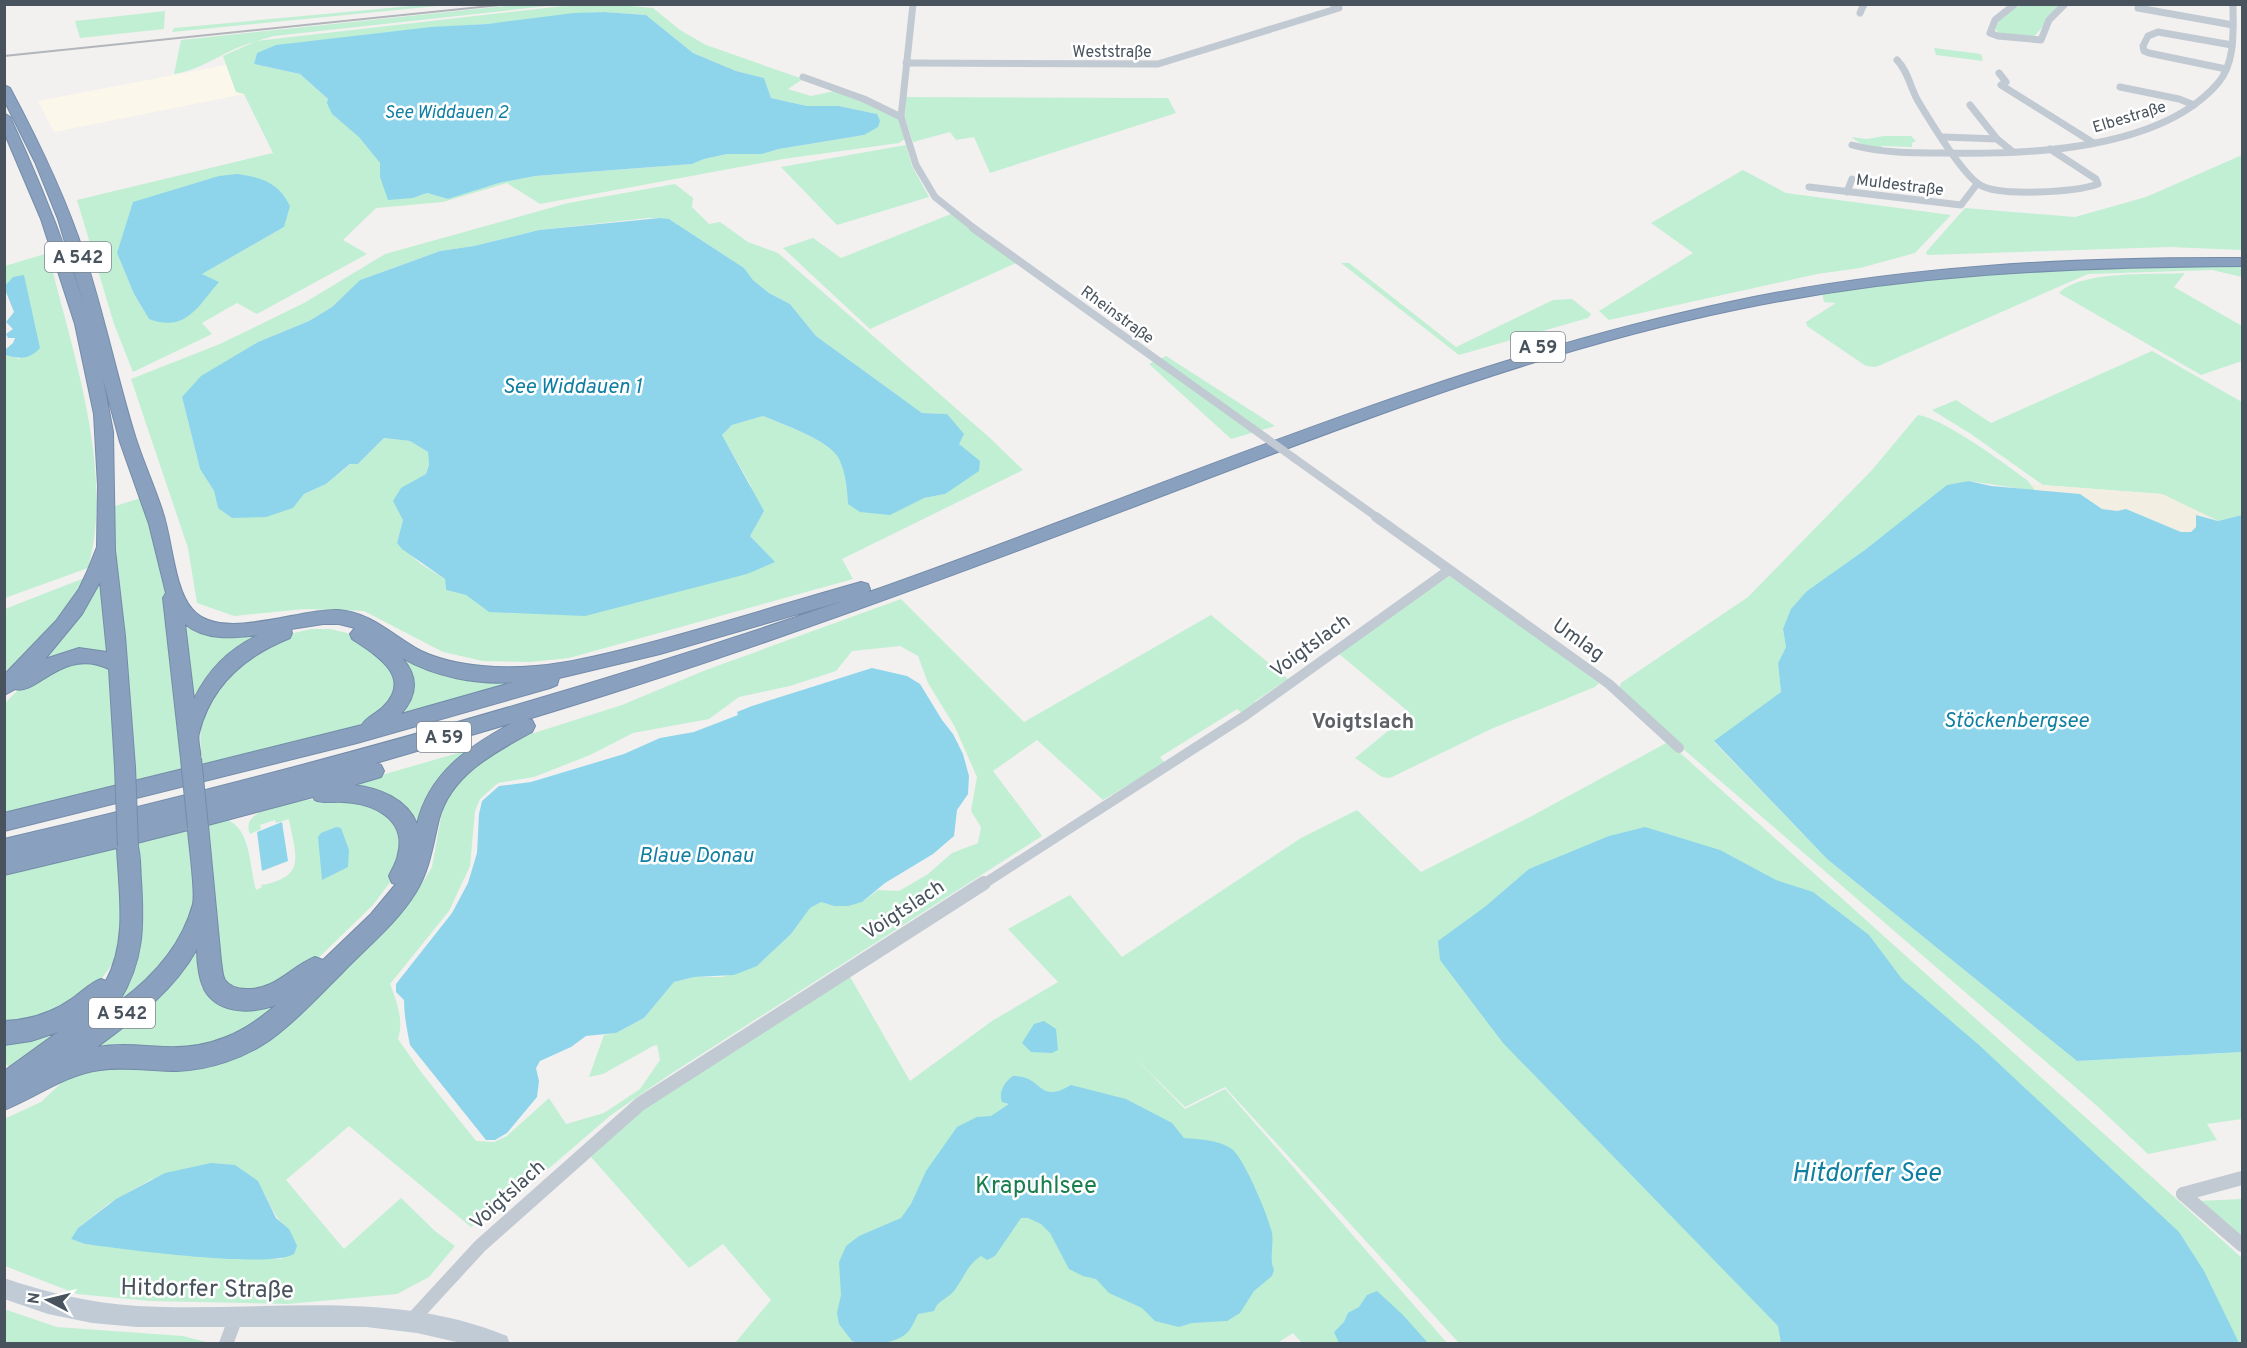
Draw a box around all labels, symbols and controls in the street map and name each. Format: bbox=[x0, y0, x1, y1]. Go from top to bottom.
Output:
street label: Weststraße bbox=[1072, 43, 1152, 63]
street label: Elbestraße bbox=[2090, 97, 2169, 139]
water label: See Widdauen 2 bbox=[384, 102, 508, 125]
street label: Muldestraße bbox=[1855, 171, 1945, 201]
road number: A 542 bbox=[45, 242, 111, 272]
street label: Rheinstraße bbox=[1076, 282, 1158, 349]
road number: A 59 bbox=[1511, 332, 1565, 362]
water label: See Widdauen 1 bbox=[502, 374, 643, 401]
street label: Voigtslach bbox=[1266, 609, 1356, 684]
street label: Umlag bbox=[1547, 613, 1609, 668]
water label: Stöckenbergsee bbox=[1943, 708, 2090, 735]
district label: Voigtslach bbox=[1312, 709, 1414, 736]
road number: A 59 bbox=[417, 722, 471, 752]
water label: Blaue Donau bbox=[639, 843, 754, 870]
street label: Voigtslach bbox=[858, 875, 950, 947]
road number: A 542 bbox=[89, 998, 155, 1028]
street label: Voigtslach bbox=[465, 1155, 551, 1236]
water label: Hitdorfer See bbox=[1791, 1158, 1941, 1191]
park label: Krapuhlsee bbox=[975, 1172, 1097, 1202]
north arrow bbox=[18, 1270, 78, 1330]
street label: Hitdorfer Straße bbox=[120, 1273, 294, 1307]
text: N bbox=[24, 1291, 46, 1305]

